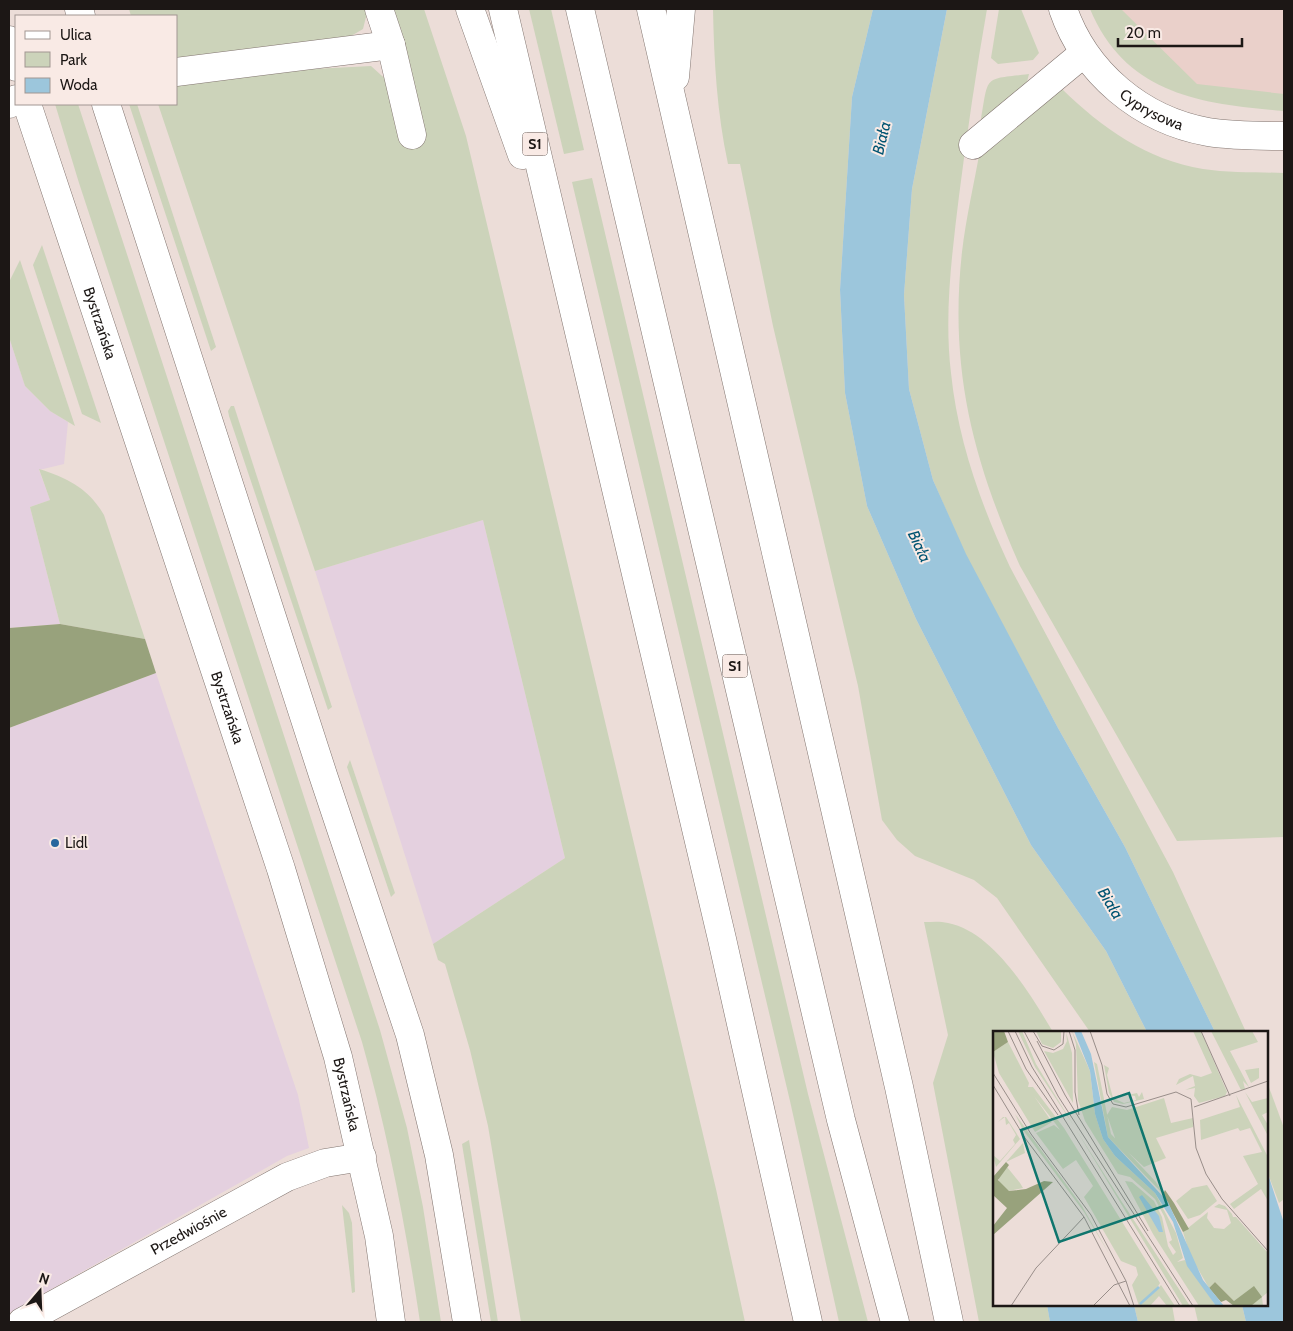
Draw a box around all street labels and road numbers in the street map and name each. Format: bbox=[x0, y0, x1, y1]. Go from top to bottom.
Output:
street label: Cyprysowa bbox=[1116, 85, 1186, 134]
road number: S1 bbox=[522, 132, 548, 156]
street label: Bystrzańska bbox=[79, 285, 120, 362]
road number: S1 bbox=[722, 654, 748, 678]
street label: Bystrzańska bbox=[207, 669, 248, 747]
street label: Bystrzańska bbox=[329, 1056, 364, 1134]
street label: Przedwiośnie bbox=[148, 1203, 230, 1259]

